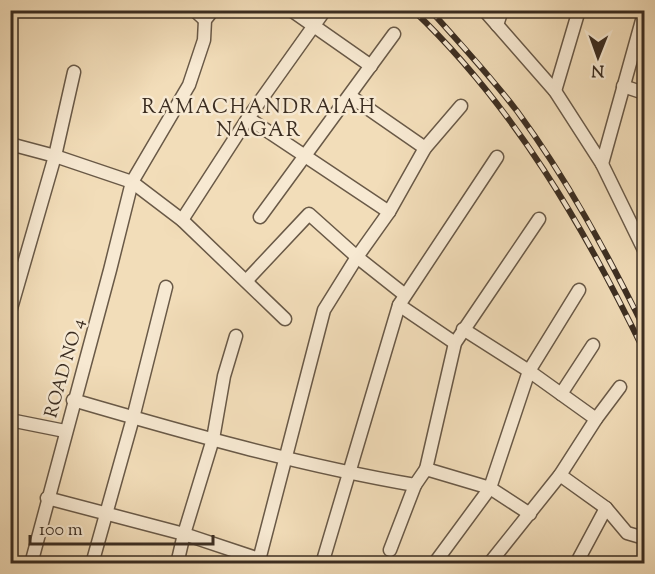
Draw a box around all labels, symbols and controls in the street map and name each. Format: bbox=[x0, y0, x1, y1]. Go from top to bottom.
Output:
north arrow bbox=[568, 27, 628, 87]
text: N bbox=[591, 58, 604, 81]
district label: RAMACHANDRAIAH NAGAR bbox=[142, 94, 376, 146]
street label: ROAD NO 4 bbox=[39, 316, 93, 421]
scale bar bbox=[30, 508, 213, 546]
text: 100 m bbox=[39, 518, 83, 544]

